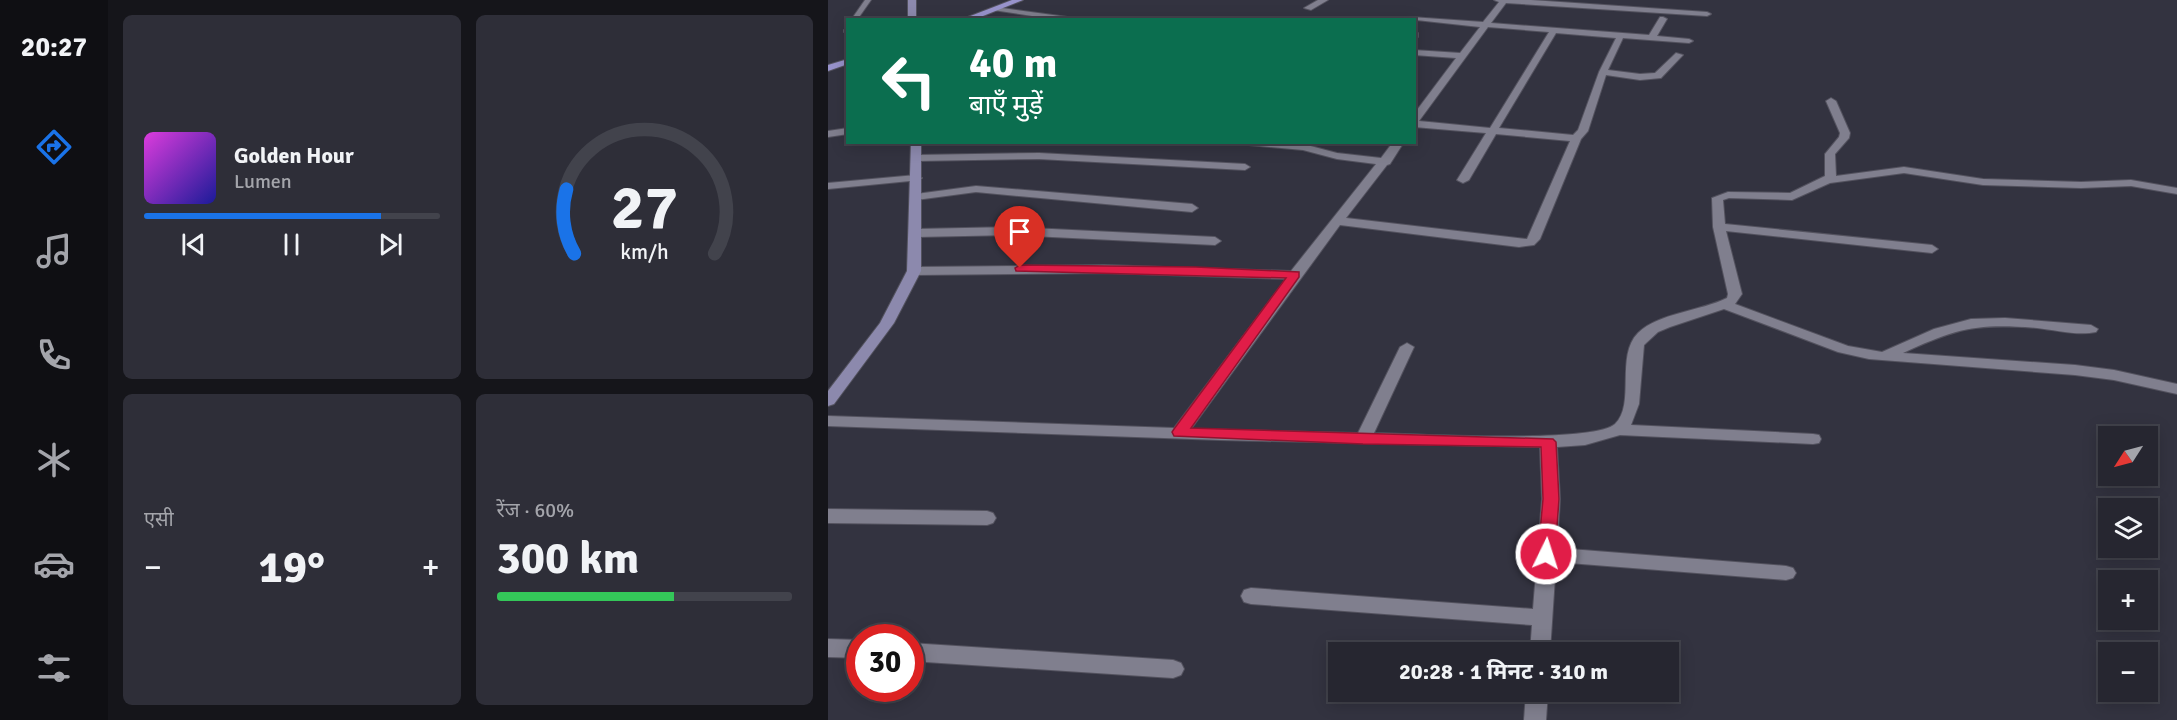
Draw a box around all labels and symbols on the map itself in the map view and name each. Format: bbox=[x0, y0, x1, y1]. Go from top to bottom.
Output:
pin bbox=[994, 206, 1045, 268]
north arrow bbox=[2098, 426, 2158, 486]
position arrow bbox=[1514, 522, 1578, 586]
speed limit sign: 30 bbox=[846, 624, 924, 702]

